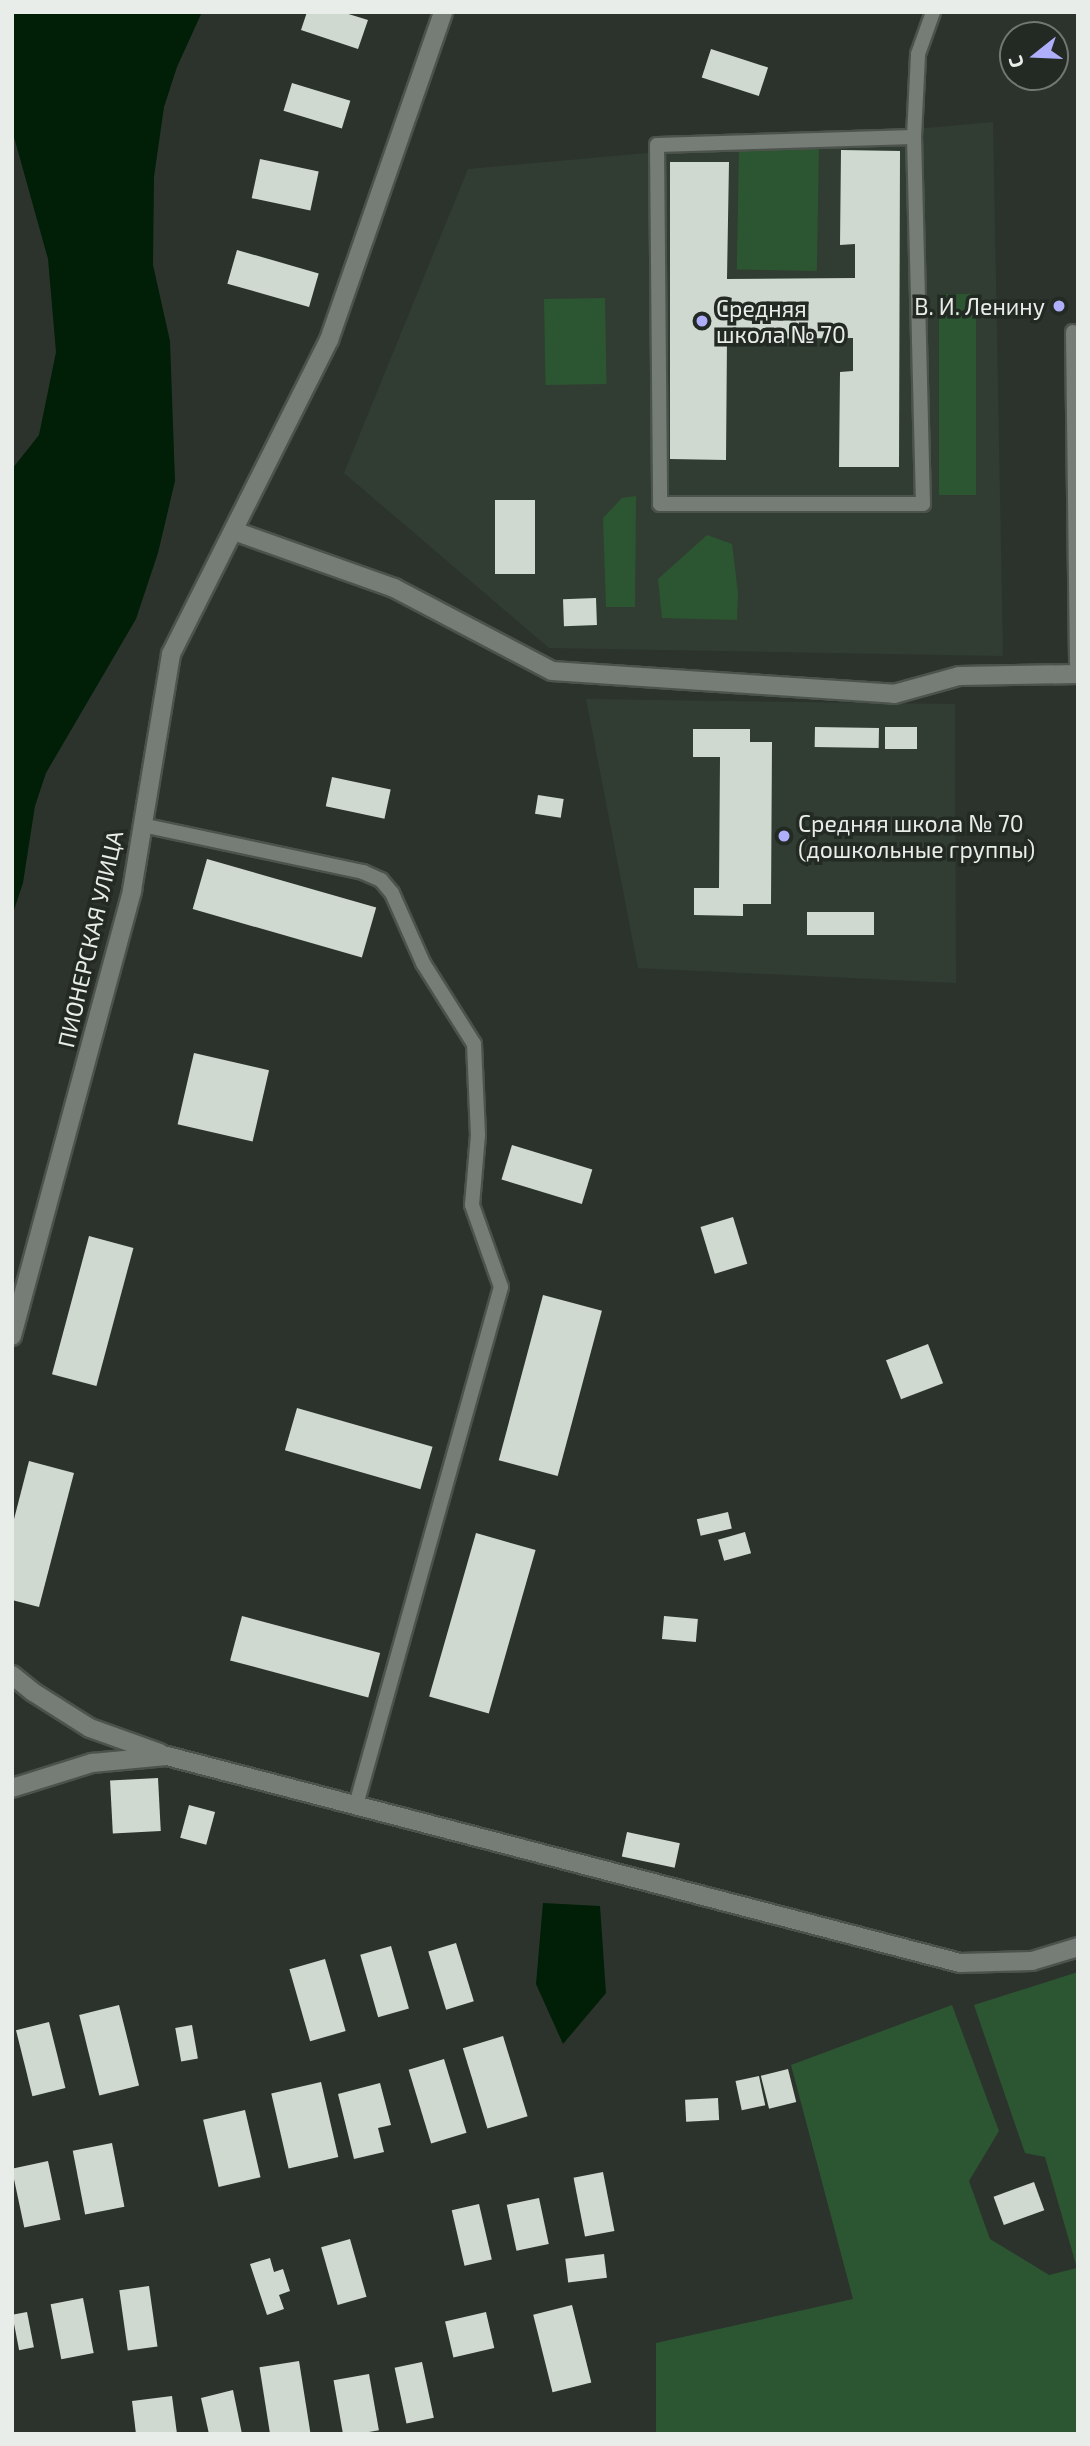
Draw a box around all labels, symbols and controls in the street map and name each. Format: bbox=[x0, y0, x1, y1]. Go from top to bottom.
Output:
north arrow bbox=[999, 21, 1069, 91]
text: С bbox=[1003, 53, 1028, 71]
place label: В. И. Ленину bbox=[914, 292, 1045, 320]
place label: Средняя школа № 70 bbox=[716, 294, 846, 348]
marker: В. И. Ленину bbox=[1051, 298, 1067, 314]
marker: Средняя школа № 70 bbox=[694, 313, 710, 329]
place label: Средняя школа № 70 (дошкольные группы) bbox=[798, 809, 1035, 863]
street label: ПИОНЕРСКАЯ УЛИЦА bbox=[52, 828, 128, 1050]
marker: Средняя школа № 70 (дошкольные группы) bbox=[776, 828, 792, 844]

